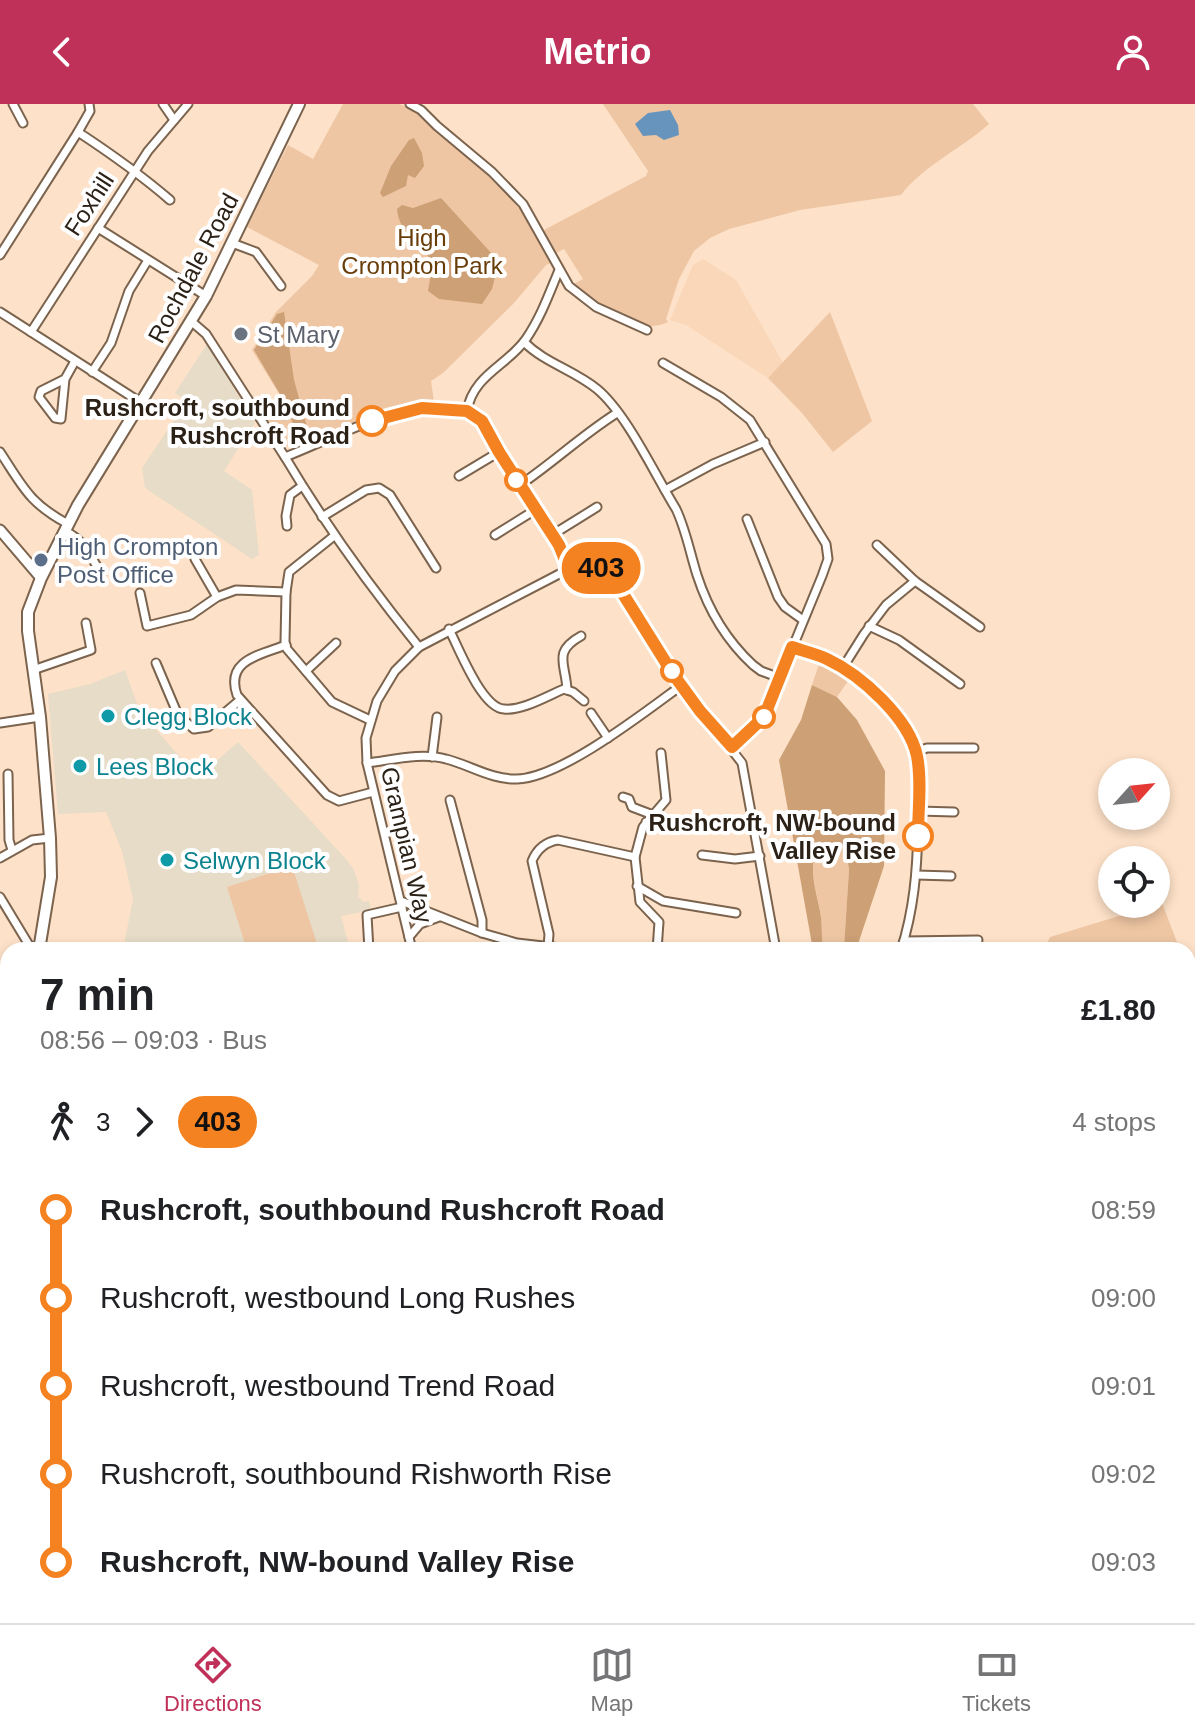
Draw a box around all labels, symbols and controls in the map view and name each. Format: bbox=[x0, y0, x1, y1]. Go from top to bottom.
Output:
icon: back bbox=[40, 30, 84, 74]
icon: person bbox=[1111, 30, 1155, 74]
text: Metrio bbox=[544, 31, 652, 72]
street label: Foxhill bbox=[59, 168, 119, 240]
street label: Rochdale Road bbox=[142, 189, 244, 347]
park label: High Crompton Park bbox=[341, 224, 504, 279]
place label: St Mary bbox=[257, 321, 340, 348]
marker: St Mary bbox=[232, 325, 250, 343]
place label: Rushcroft, southbound Rushcroft Road bbox=[85, 394, 350, 449]
marker: Rushcroft, southbound Rushcroft Road bbox=[357, 406, 387, 436]
unlabelled marker bbox=[505, 469, 527, 491]
place label: High Crompton Post Office bbox=[57, 533, 218, 588]
line badge: 403 bbox=[555, 542, 647, 594]
marker: High Crompton Post Office bbox=[32, 551, 50, 569]
text: 403 bbox=[578, 552, 624, 583]
unlabelled marker bbox=[661, 660, 683, 682]
place label: Clegg Block bbox=[124, 703, 253, 730]
unlabelled marker bbox=[753, 706, 775, 728]
marker: Clegg Block bbox=[99, 707, 117, 725]
place label: Lees Block bbox=[96, 753, 214, 780]
marker: Lees Block bbox=[71, 757, 89, 775]
north arrow bbox=[1098, 758, 1170, 830]
map controls bbox=[1098, 758, 1170, 918]
street label: Grampian Way bbox=[376, 764, 438, 926]
place label: Rushcroft, NW-bound Valley Rise bbox=[649, 809, 896, 864]
marker: Rushcroft, NW-bound Valley Rise bbox=[903, 821, 933, 851]
button: locate bbox=[1098, 846, 1170, 918]
place label: Selwyn Block bbox=[183, 847, 327, 874]
marker: Selwyn Block bbox=[158, 851, 176, 869]
text: 7 min bbox=[40, 970, 155, 1019]
text: £1.80 bbox=[1081, 993, 1156, 1026]
text: 08:56 – 09:03 · Bus bbox=[40, 1025, 267, 1055]
icon: walk bbox=[40, 1100, 84, 1144]
icon: forward bbox=[122, 1100, 166, 1144]
text: 403 bbox=[194, 1106, 241, 1137]
text: 3 bbox=[96, 1107, 110, 1137]
text: 4 stops bbox=[1072, 1107, 1156, 1137]
text: Rushcroft, southbound Rushcroft Road bbox=[100, 1193, 665, 1226]
text: 08:59 bbox=[1091, 1195, 1156, 1225]
text: Rushcroft, westbound Long Rushes bbox=[100, 1281, 575, 1314]
text: 09:00 bbox=[1091, 1283, 1156, 1313]
text: Rushcroft, westbound Trend Road bbox=[100, 1369, 555, 1402]
text: 09:01 bbox=[1091, 1371, 1156, 1401]
text: Rushcroft, southbound Rishworth Rise bbox=[100, 1457, 612, 1490]
text: 09:02 bbox=[1091, 1459, 1156, 1489]
text: Rushcroft, NW-bound Valley Rise bbox=[100, 1545, 574, 1578]
text: 09:03 bbox=[1091, 1547, 1156, 1577]
tab: Directions bbox=[164, 1643, 262, 1717]
tab: Map bbox=[590, 1643, 634, 1717]
tab: Tickets bbox=[962, 1643, 1031, 1717]

